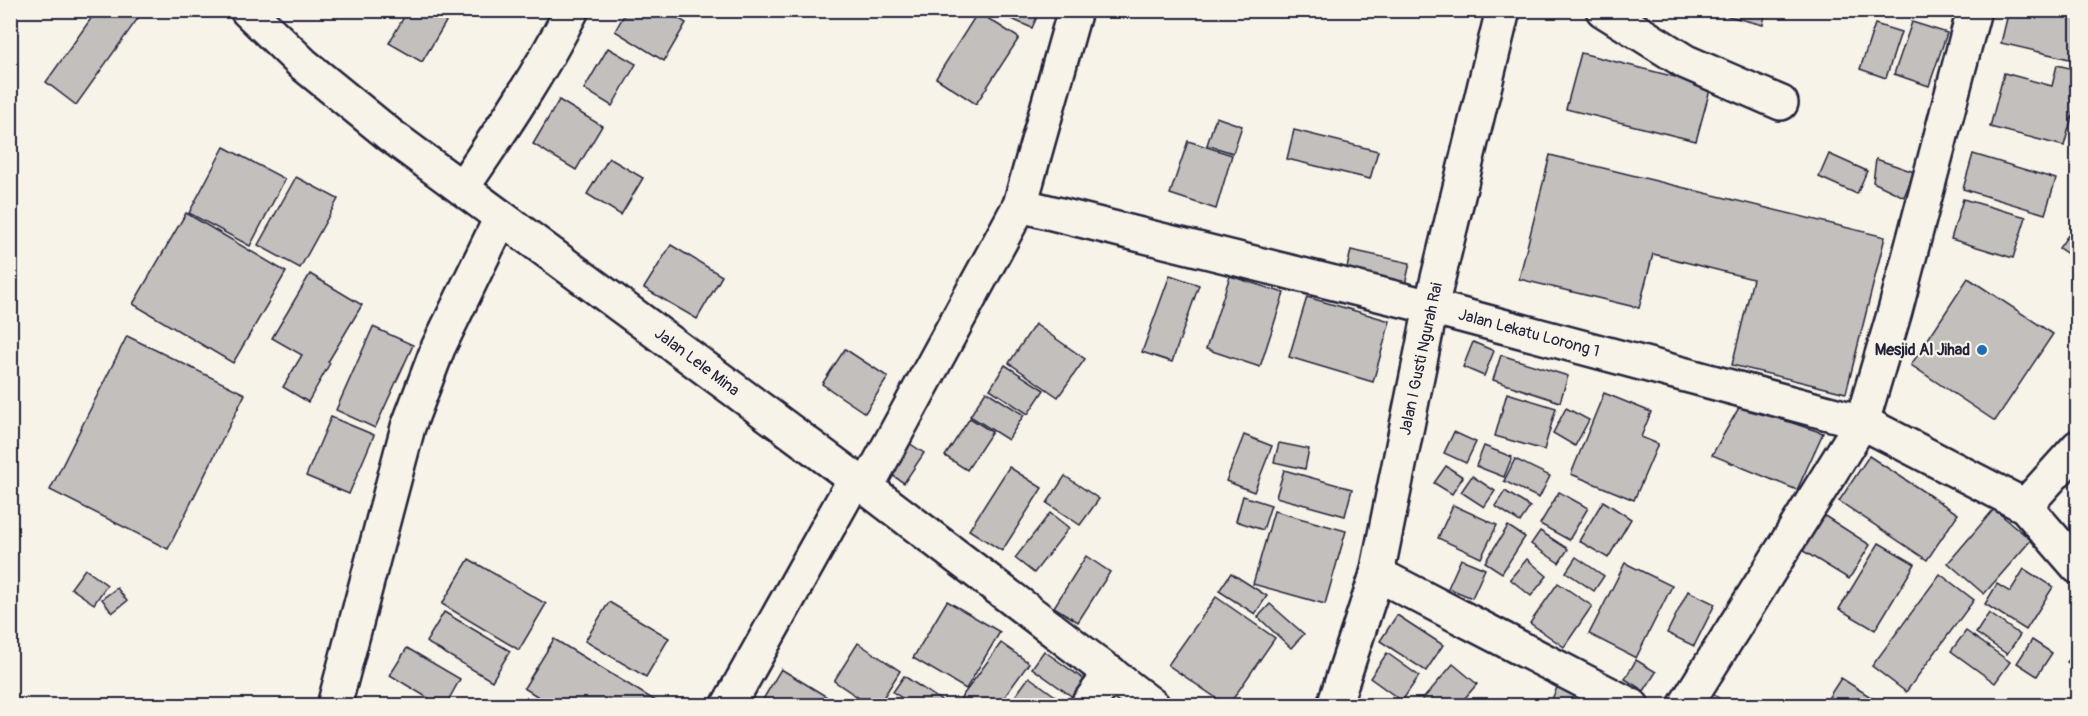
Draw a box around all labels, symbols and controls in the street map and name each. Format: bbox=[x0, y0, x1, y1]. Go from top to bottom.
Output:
street label: Jalan I Gusti Ngurah Rai bbox=[1395, 281, 1447, 437]
street label: Jalan Lekatu Lorong 1 bbox=[1456, 305, 1602, 361]
street label: Jalan Lele Mina bbox=[651, 324, 743, 400]
place label: Mesjid Al Jihad bbox=[1875, 340, 1970, 360]
marker: Mesjid Al Jihad bbox=[1975, 343, 1989, 357]

